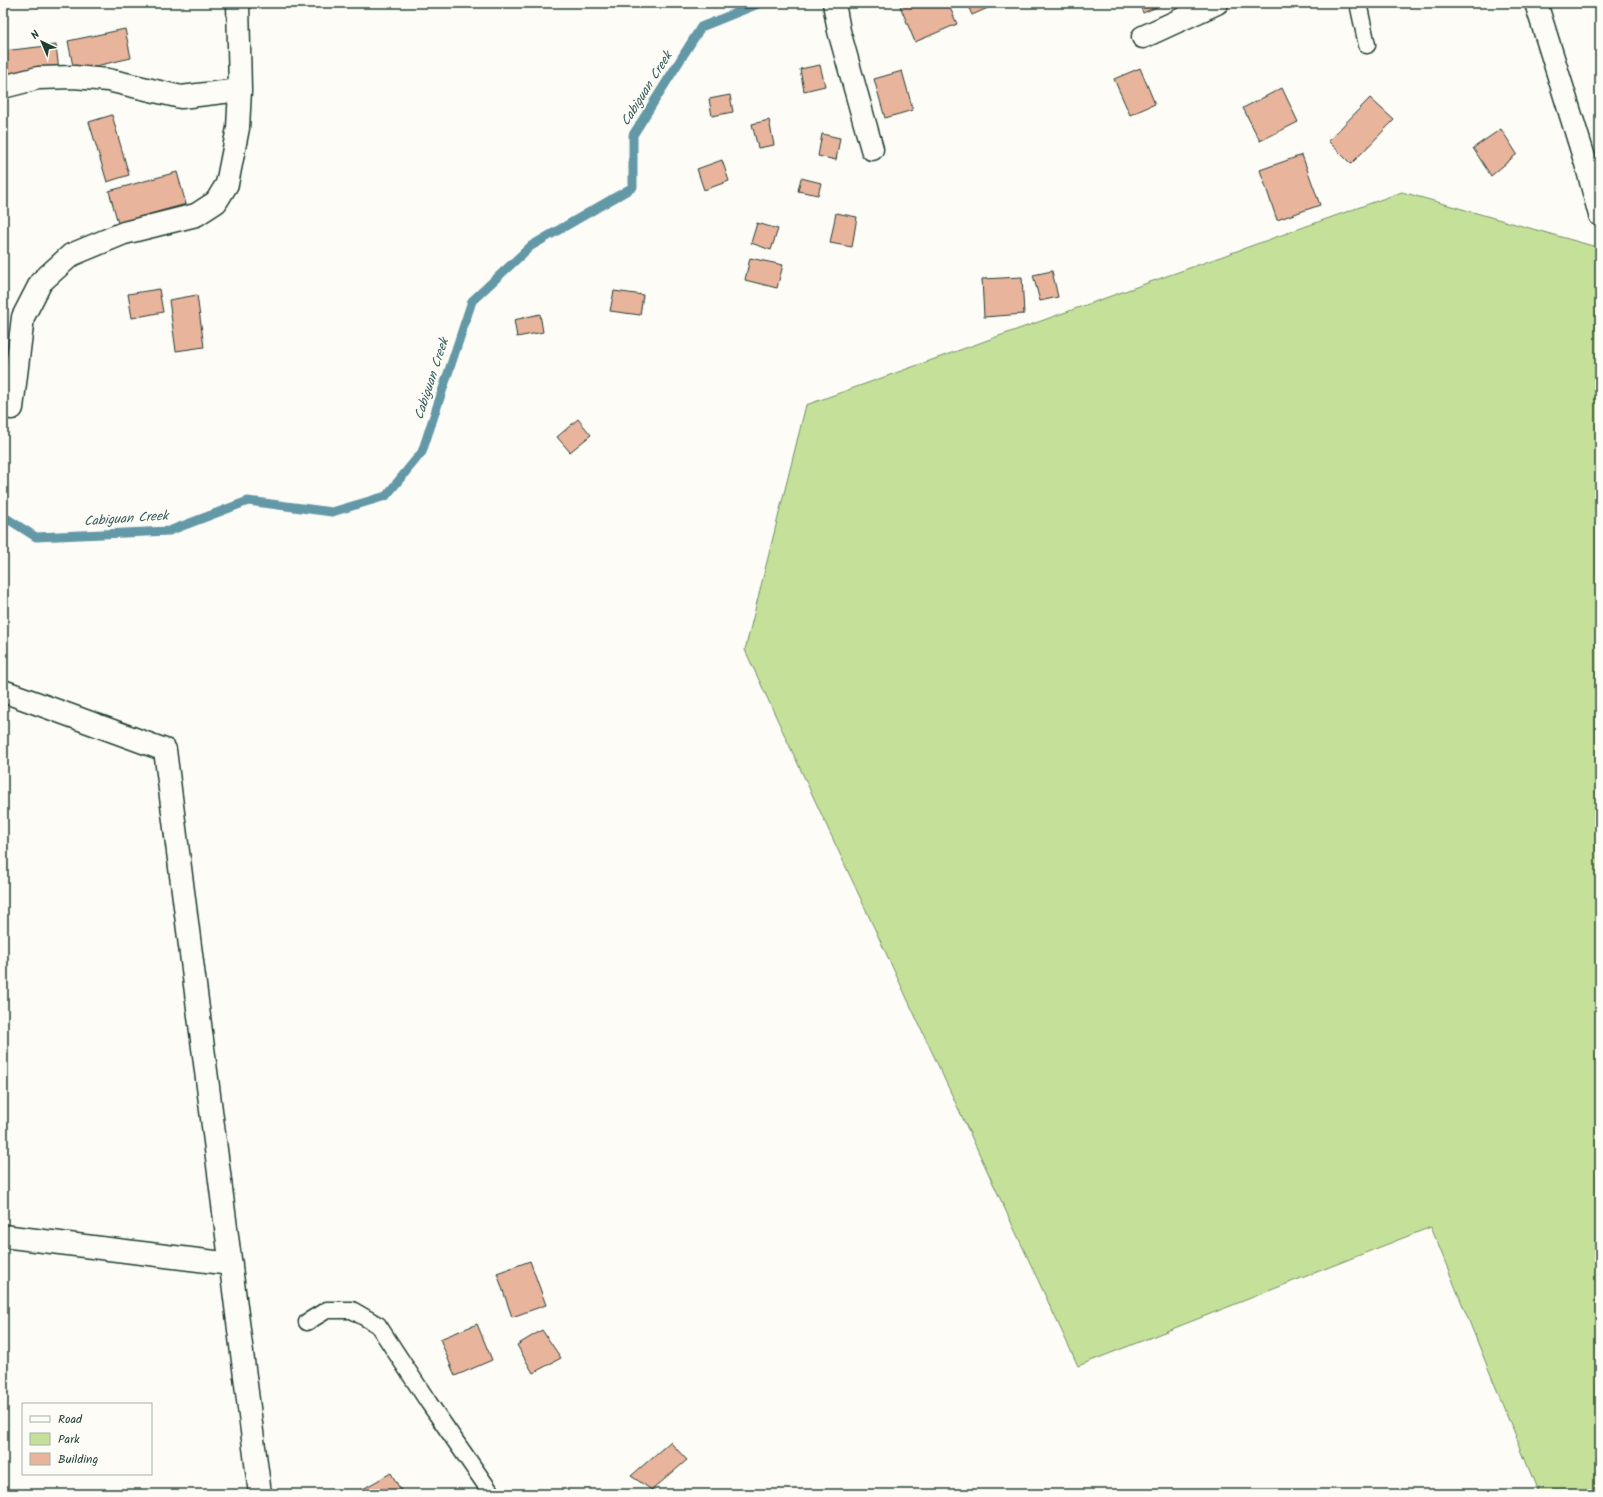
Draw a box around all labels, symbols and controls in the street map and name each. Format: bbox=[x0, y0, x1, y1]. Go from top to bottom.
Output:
north arrow bbox=[22, 22, 62, 62]
text: N bbox=[27, 27, 45, 44]
water label: Cabiguan Creek bbox=[616, 46, 679, 130]
water label: Cabiguan Creek bbox=[409, 334, 456, 422]
water label: Cabiguan Creek bbox=[83, 505, 171, 532]
legend bbox=[22, 1403, 152, 1475]
text: Road bbox=[58, 1410, 83, 1429]
text: Park bbox=[58, 1430, 80, 1449]
text: Building bbox=[58, 1450, 98, 1469]

